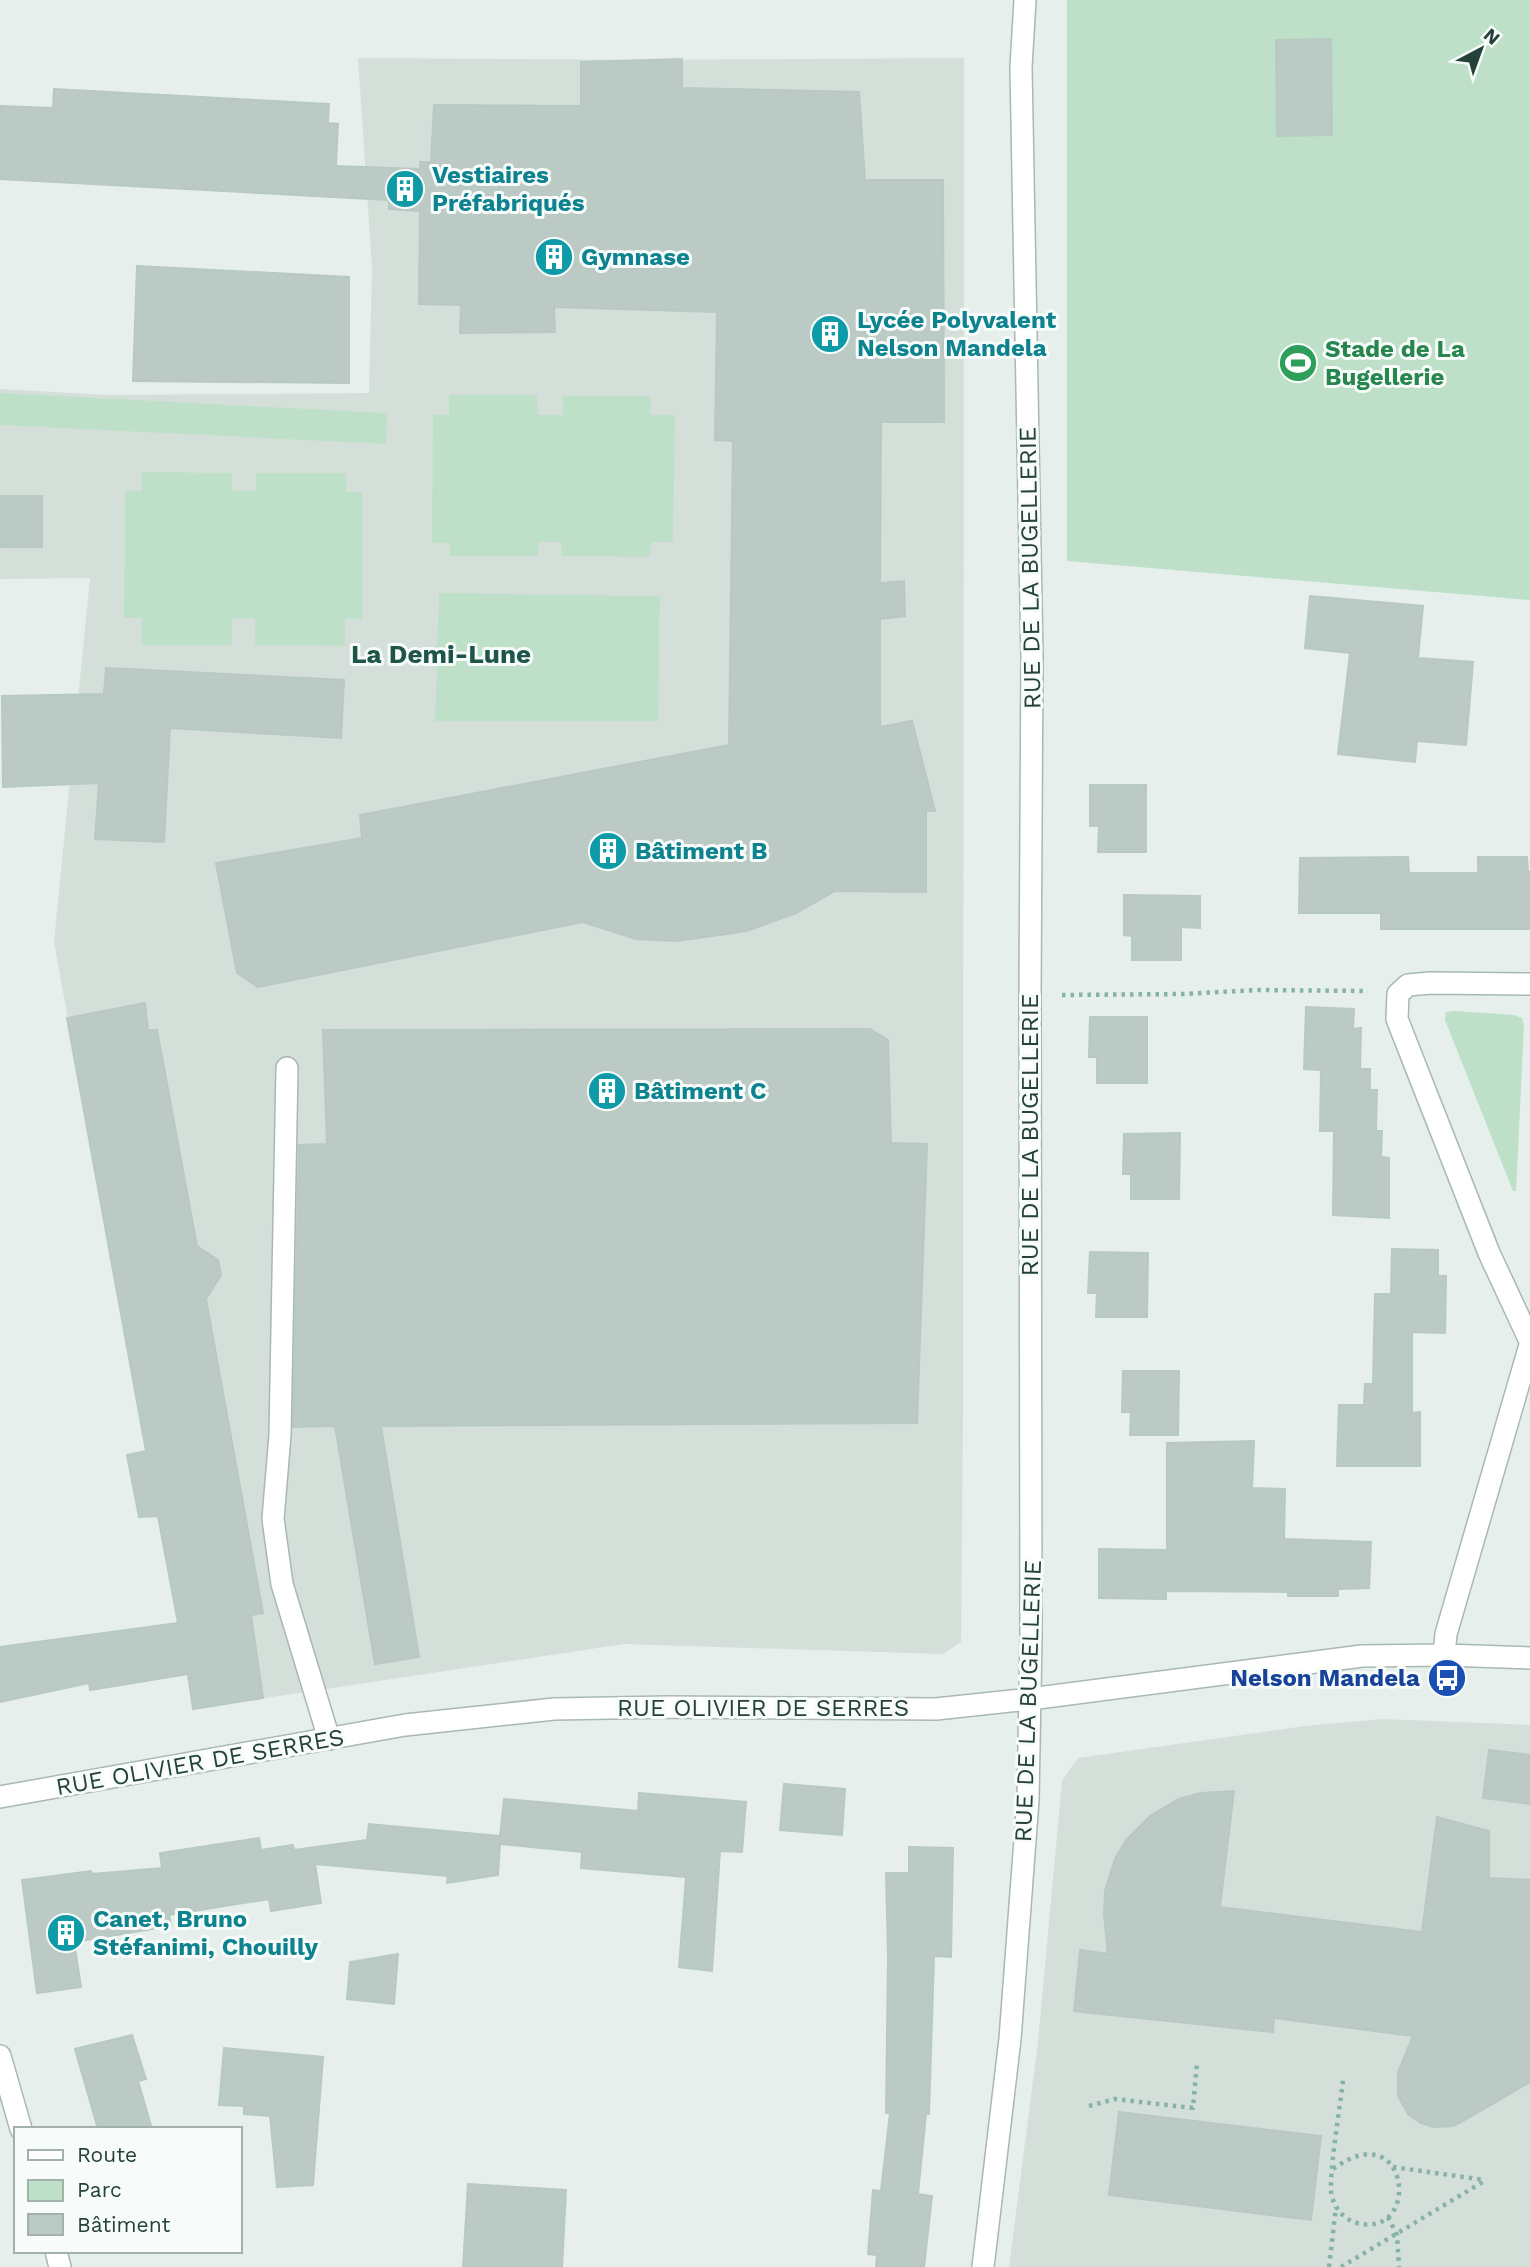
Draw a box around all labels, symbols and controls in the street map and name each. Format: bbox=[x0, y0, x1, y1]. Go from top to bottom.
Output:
north arrow bbox=[1446, 14, 1516, 84]
text: N bbox=[1479, 23, 1505, 50]
place label: Vestiaires Préfabriqués bbox=[432, 161, 585, 217]
building icon: Vestiaires Préfabriqués bbox=[384, 168, 426, 210]
building icon: Gymnase bbox=[533, 236, 575, 278]
place label: Gymnase bbox=[581, 243, 690, 271]
place label: Lycée Polyvalent Nelson Mandela bbox=[857, 306, 1057, 362]
building icon: Lycée Polyvalent Nelson Mandela bbox=[809, 313, 851, 355]
place label: Stade de La Bugellerie bbox=[1325, 335, 1465, 391]
sports icon: Stade de La Bugellerie bbox=[1277, 342, 1319, 384]
street label: RUE DE LA BUGELLERIE bbox=[1014, 427, 1046, 709]
district label: La Demi-Lune bbox=[351, 639, 531, 669]
building icon: Bâtiment B bbox=[587, 830, 629, 872]
place label: Bâtiment B bbox=[635, 837, 767, 865]
street label: RUE DE LA BUGELLERIE bbox=[1016, 994, 1044, 1276]
building icon: Bâtiment C bbox=[586, 1070, 628, 1112]
place label: Bâtiment C bbox=[634, 1077, 766, 1105]
street label: RUE DE LA BUGELLERIE bbox=[1009, 1559, 1047, 1843]
bus stop icon: Nelson Mandela bbox=[1426, 1657, 1468, 1699]
place label: Nelson Mandela bbox=[1230, 1664, 1420, 1692]
street label: RUE OLIVIER DE SERRES bbox=[617, 1694, 909, 1722]
street label: RUE OLIVIER DE SERRES bbox=[54, 1723, 346, 1801]
place label: Canet, Bruno Stéfanimi, Chouilly bbox=[93, 1905, 318, 1961]
building icon: Canet, Bruno Stéfanimi, Chouilly bbox=[45, 1912, 87, 1954]
legend bbox=[14, 2127, 242, 2253]
text: Route bbox=[77, 2142, 137, 2167]
text: Parc bbox=[77, 2177, 122, 2202]
text: Bâtiment bbox=[77, 2212, 171, 2237]

